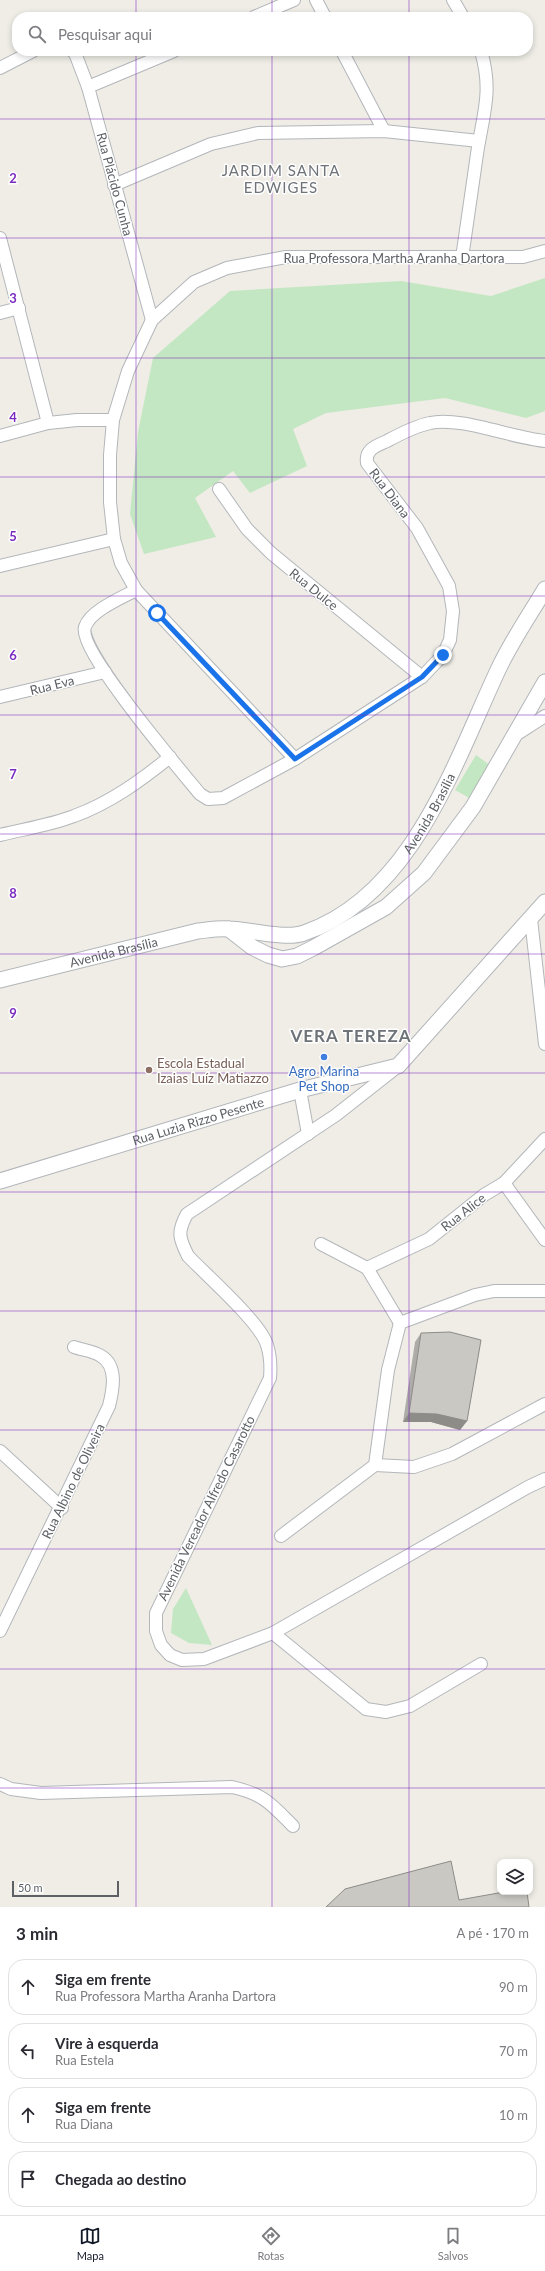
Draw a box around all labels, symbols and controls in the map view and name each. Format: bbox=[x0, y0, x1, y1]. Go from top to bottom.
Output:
search box bbox=[12, 12, 533, 56]
icon: search bbox=[26, 23, 48, 45]
text: Pesquisar aqui bbox=[58, 25, 152, 43]
street label: Rua Plácido Cunha bbox=[94, 131, 136, 237]
district label: JARDIM SANTA EDWIGES bbox=[222, 161, 340, 196]
text: 2 bbox=[9, 170, 17, 186]
street label: Rua Professora Martha Aranha Dartora bbox=[283, 250, 505, 266]
text: 3 bbox=[9, 290, 17, 306]
text: 4 bbox=[9, 409, 17, 425]
street label: Rua Diana bbox=[366, 465, 414, 521]
text: 5 bbox=[9, 528, 17, 544]
street label: Rua Dulce bbox=[286, 565, 342, 614]
route start bbox=[148, 604, 166, 622]
route end bbox=[434, 646, 452, 664]
text: 6 bbox=[9, 647, 17, 663]
street label: Rua Eva bbox=[28, 672, 76, 698]
text: 7 bbox=[9, 766, 17, 782]
street label: Avenida Brasília bbox=[399, 771, 458, 857]
text: 8 bbox=[9, 885, 17, 901]
street label: Avenida Brasília bbox=[68, 933, 159, 970]
text: 9 bbox=[9, 1005, 17, 1021]
district label: VERA TEREZA bbox=[289, 1025, 412, 1046]
marker: Agro Marina Pet Shop bbox=[319, 1052, 329, 1062]
place label: Escola Estadual Izaias Luíz Matiazzo bbox=[157, 1055, 269, 1086]
place label: Agro Marina Pet Shop bbox=[289, 1063, 359, 1094]
marker: Escola Estadual Izaias Luíz Matiazzo bbox=[144, 1065, 154, 1075]
street label: Rua Luzia Rizzo Pesente bbox=[130, 1093, 266, 1148]
street label: Rua Alice bbox=[437, 1189, 489, 1234]
street label: Avenida Vereador Alfredo Casarotto bbox=[154, 1413, 258, 1603]
street label: Rua Albino de Oliveira bbox=[38, 1421, 108, 1541]
map controls bbox=[497, 1859, 533, 1895]
button: layers bbox=[497, 1859, 533, 1895]
scale bar bbox=[12, 1879, 119, 1898]
text: 50 m bbox=[18, 1881, 43, 1894]
text: 3 min bbox=[16, 1923, 58, 1944]
text: A pé · 170 m bbox=[456, 1925, 529, 1941]
text: Siga em frente bbox=[55, 1970, 151, 1988]
icon: ahead bbox=[17, 1976, 39, 1998]
text: 90 m bbox=[499, 1979, 528, 1995]
text: Rua Professora Martha Aranha Dartora bbox=[55, 1988, 276, 2004]
text: Vire à esquerda bbox=[55, 2034, 159, 2052]
icon: left bbox=[17, 2040, 39, 2062]
text: 70 m bbox=[499, 2043, 528, 2059]
text: Rua Estela bbox=[55, 2052, 114, 2068]
text: Siga em frente bbox=[55, 2098, 151, 2116]
icon: ahead bbox=[17, 2104, 39, 2126]
text: 10 m bbox=[499, 2107, 528, 2123]
text: Rua Diana bbox=[55, 2116, 113, 2132]
icon: arrive bbox=[17, 2168, 39, 2190]
text: Chegada ao destino bbox=[55, 2170, 186, 2188]
tab: Mapa bbox=[77, 2225, 104, 2262]
tab: Rotas bbox=[257, 2225, 284, 2262]
tab: Salvos bbox=[438, 2225, 468, 2262]

